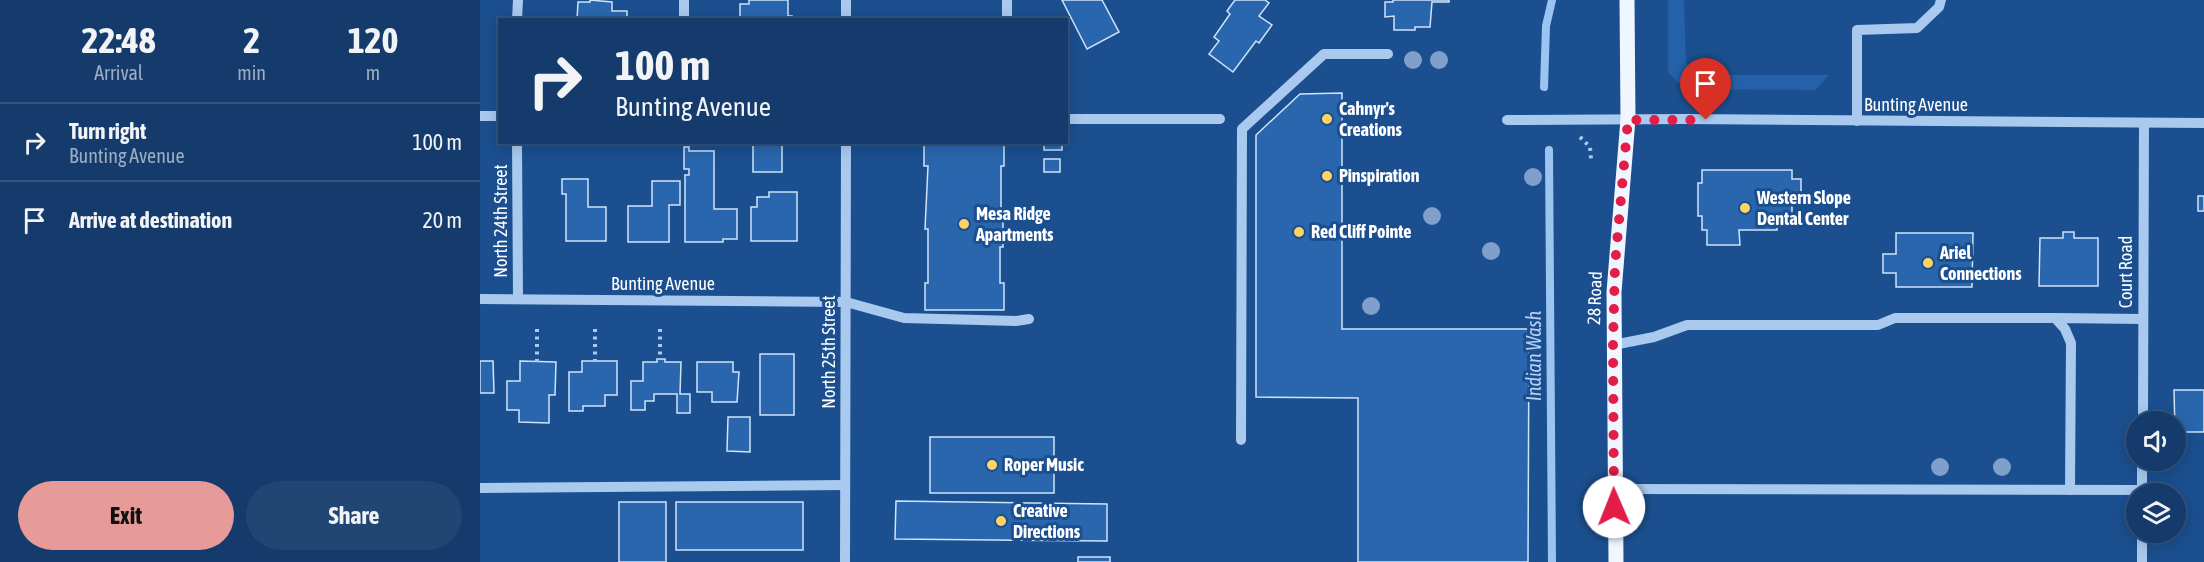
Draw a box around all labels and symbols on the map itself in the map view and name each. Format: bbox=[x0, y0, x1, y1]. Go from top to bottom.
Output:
pin bbox=[1680, 58, 1731, 120]
street label: Bunting Avenue bbox=[1864, 94, 1968, 115]
place label: Cahnyr's Creations bbox=[1339, 98, 1402, 140]
marker: Cahnyr's Creations bbox=[1320, 112, 1334, 126]
street label: North 24th Street bbox=[490, 164, 511, 278]
place label: Pinspiration bbox=[1339, 165, 1420, 186]
marker: Pinspiration bbox=[1320, 169, 1334, 183]
place label: Western Slope Dental Center bbox=[1756, 187, 1851, 229]
marker: Western Slope Dental Center bbox=[1738, 201, 1752, 215]
place label: Mesa Ridge Apartments bbox=[975, 203, 1054, 245]
marker: Mesa Ridge Apartments bbox=[957, 217, 971, 231]
place label: Red Cliff Pointe bbox=[1311, 221, 1411, 242]
marker: Red Cliff Pointe bbox=[1292, 225, 1306, 239]
street label: Court Road bbox=[2115, 236, 2136, 308]
place label: Ariel Connections bbox=[1939, 242, 2022, 284]
marker: Ariel Connections bbox=[1921, 256, 1935, 270]
street label: 28 Road bbox=[1583, 271, 1606, 325]
street label: Bunting Avenue bbox=[611, 273, 715, 294]
street label: North 25th Street bbox=[818, 295, 839, 409]
water label: Indian Wash bbox=[1522, 310, 1545, 401]
place label: Roper Music bbox=[1004, 454, 1084, 475]
marker: Roper Music bbox=[985, 458, 999, 472]
position arrow bbox=[1582, 475, 1646, 539]
place label: Creative Directions bbox=[1013, 500, 1081, 542]
marker: Creative Directions bbox=[994, 514, 1008, 528]

